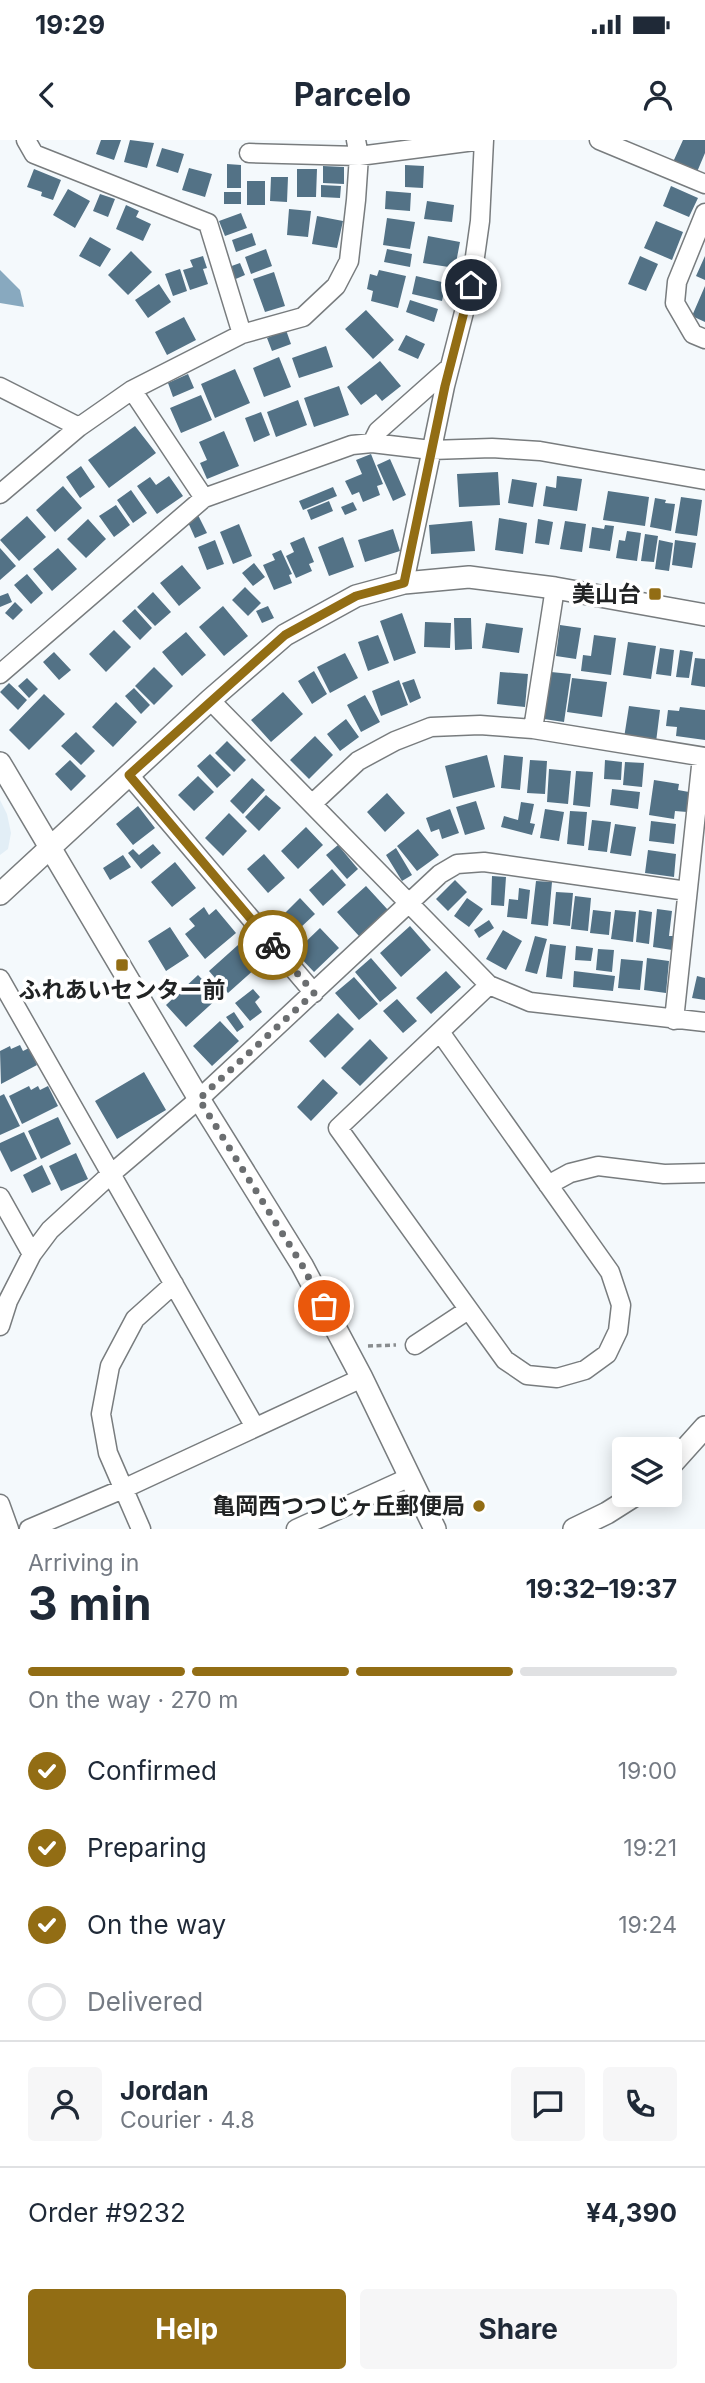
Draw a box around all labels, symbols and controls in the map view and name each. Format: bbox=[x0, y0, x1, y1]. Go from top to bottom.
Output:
text: 19:29 bbox=[35, 9, 105, 40]
text: Parcelo bbox=[294, 75, 411, 114]
icon: back bbox=[28, 76, 66, 114]
icon: person bbox=[639, 76, 677, 114]
pin bbox=[441, 255, 501, 315]
icon: home bbox=[452, 266, 490, 304]
place label: 美山台 bbox=[572, 580, 641, 608]
marker: 美山台 bbox=[647, 586, 663, 602]
courier bbox=[238, 910, 308, 980]
icon: bike bbox=[254, 926, 292, 964]
marker: ふれあいセンター前 bbox=[114, 957, 130, 973]
place label: ふれあいセンター前 bbox=[19, 976, 226, 1004]
pin bbox=[294, 1276, 354, 1336]
icon: bag bbox=[305, 1287, 343, 1325]
map controls bbox=[612, 1437, 682, 1507]
button: layers bbox=[612, 1437, 682, 1507]
place label: 亀岡西つつじヶ丘郵便局 bbox=[212, 1492, 465, 1520]
marker: 亀岡西つつじヶ丘郵便局 bbox=[471, 1498, 487, 1514]
text: Arriving in bbox=[28, 1549, 139, 1577]
text: 19:32–19:37 bbox=[525, 1573, 677, 1604]
text: 3 min bbox=[28, 1575, 152, 1631]
text: On the way · 270 m bbox=[28, 1686, 238, 1714]
icon: check bbox=[28, 1752, 66, 1790]
text: Confirmed bbox=[87, 1755, 217, 1786]
text: 19:00 bbox=[618, 1757, 677, 1785]
icon: check bbox=[28, 1829, 66, 1867]
text: Preparing bbox=[87, 1832, 207, 1863]
text: 19:21 bbox=[623, 1834, 677, 1862]
icon: check bbox=[28, 1906, 66, 1944]
text: On the way bbox=[87, 1909, 226, 1940]
text: 19:24 bbox=[618, 1911, 677, 1939]
text: Delivered bbox=[87, 1986, 203, 2017]
button: person bbox=[28, 2067, 102, 2141]
button: chat bbox=[511, 2067, 585, 2141]
button: phone bbox=[603, 2067, 677, 2141]
text: Jordan bbox=[120, 2075, 209, 2106]
text: Courier · 4.8 bbox=[120, 2106, 255, 2134]
text: Order #9232 bbox=[28, 2197, 186, 2228]
text: ¥4,390 bbox=[586, 2197, 677, 2228]
button: Help bbox=[28, 2289, 346, 2369]
button: Share bbox=[360, 2289, 677, 2369]

